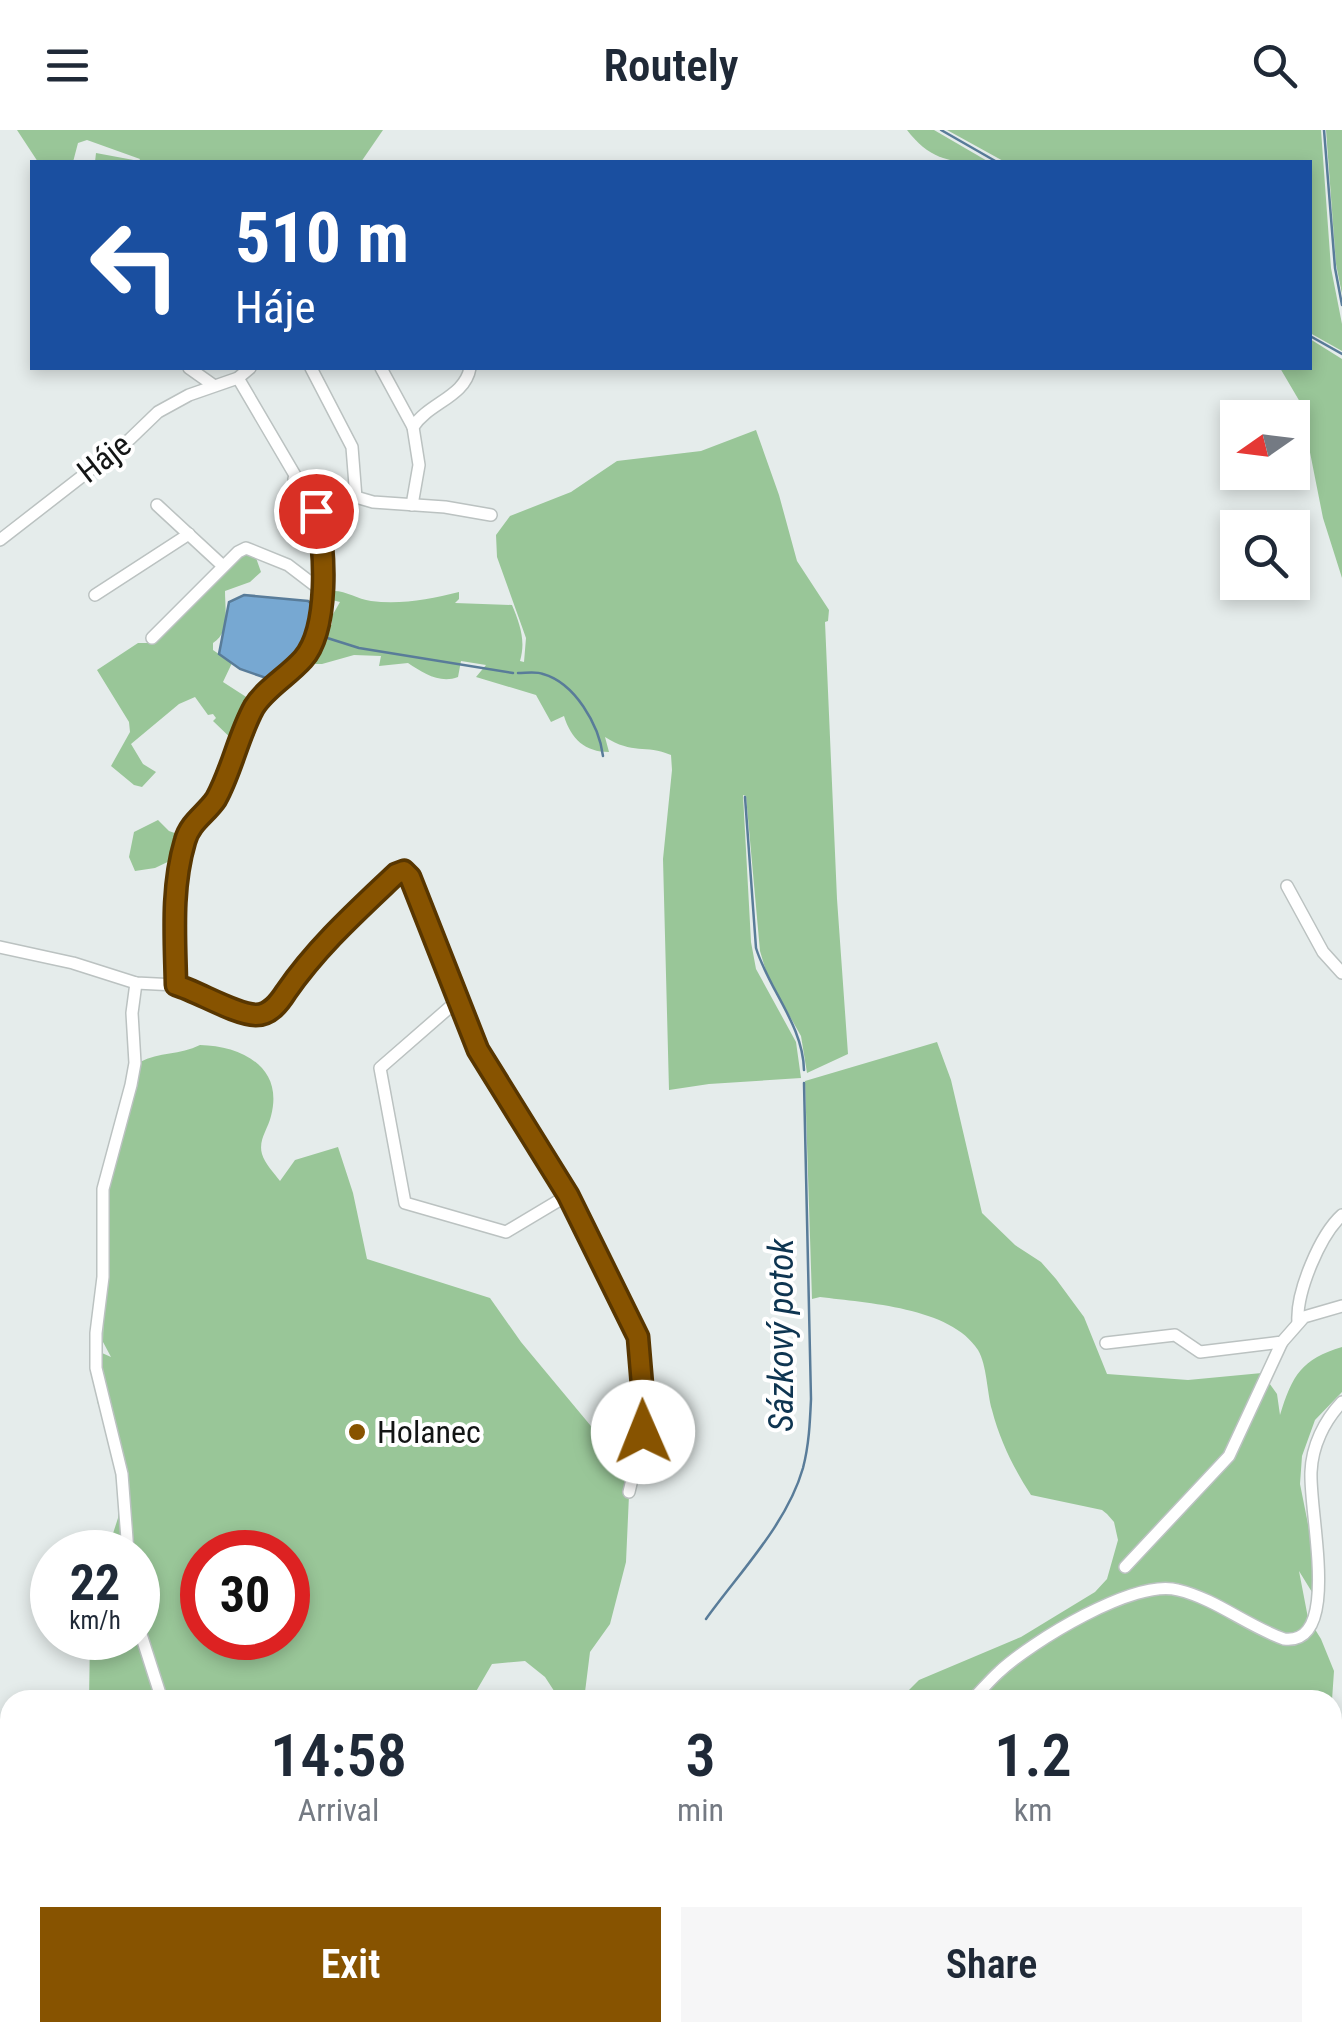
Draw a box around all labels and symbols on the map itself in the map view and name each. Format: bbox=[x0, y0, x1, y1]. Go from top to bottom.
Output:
north arrow bbox=[1220, 400, 1310, 490]
street label: Háje bbox=[70, 425, 138, 491]
pin bbox=[274, 469, 359, 554]
water label: Sázkový potok bbox=[761, 1238, 802, 1432]
position arrow bbox=[591, 1380, 695, 1484]
place label: Holanec bbox=[377, 1413, 481, 1451]
marker: Holanec bbox=[346, 1421, 368, 1443]
speed limit sign: 30 bbox=[180, 1530, 310, 1660]

